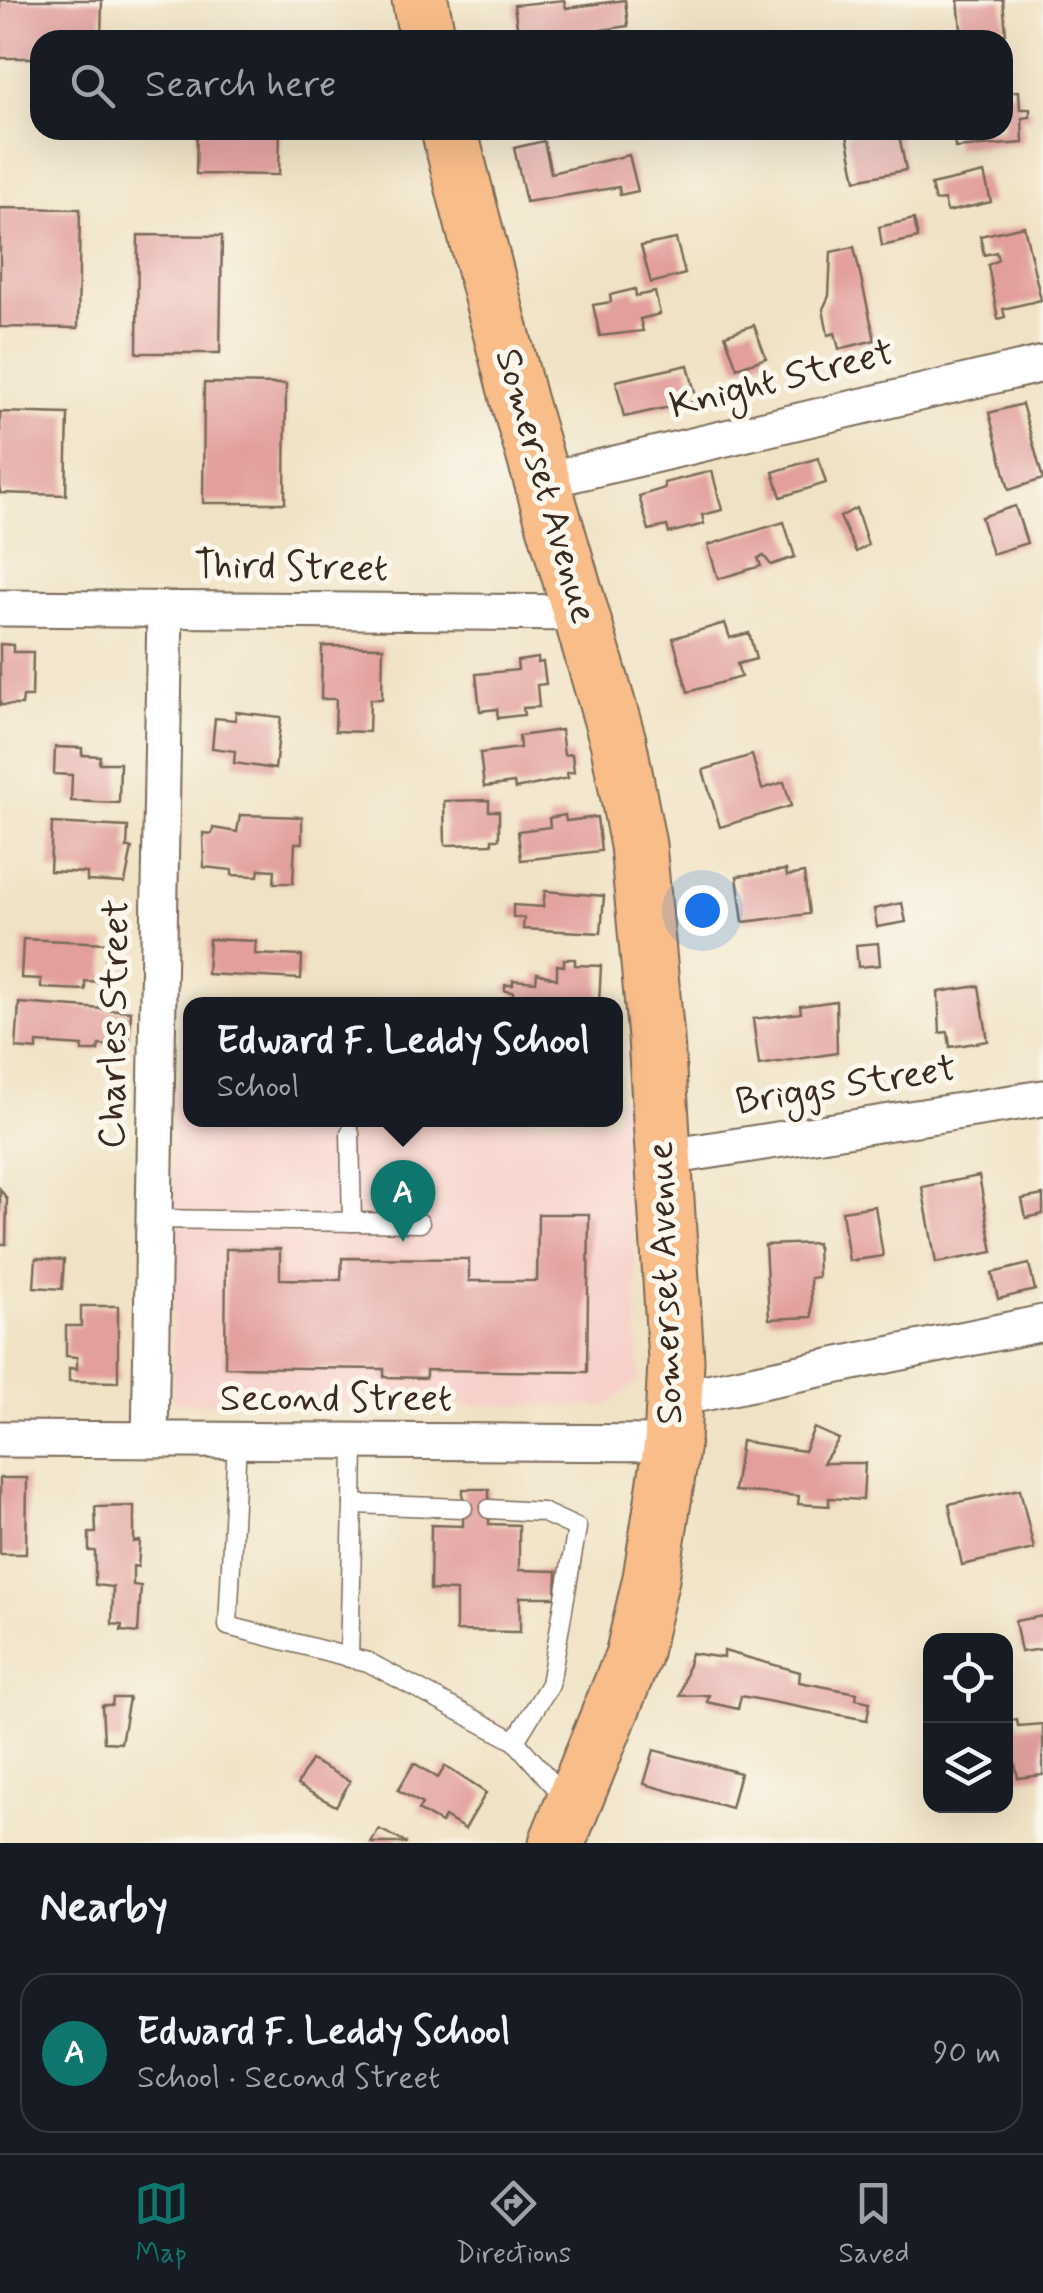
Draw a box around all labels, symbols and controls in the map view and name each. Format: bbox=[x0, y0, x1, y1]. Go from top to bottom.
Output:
search box bbox=[30, 30, 1013, 140]
icon: search bbox=[65, 58, 120, 113]
text: Search here bbox=[145, 61, 336, 110]
street label: Knight Street bbox=[665, 328, 900, 435]
street label: Somerset Avenue bbox=[482, 343, 608, 629]
street label: Third Street bbox=[193, 542, 389, 594]
your location bbox=[677, 885, 728, 936]
street label: Charles Street bbox=[88, 899, 142, 1149]
popup bbox=[183, 997, 623, 1127]
text: Edward F. Leddy School bbox=[216, 1017, 590, 1066]
street label: Briggs Street bbox=[732, 1044, 960, 1132]
text: School bbox=[216, 1066, 299, 1108]
street label: Somerset Avenue bbox=[637, 1141, 695, 1425]
pin: A bbox=[370, 1160, 436, 1242]
street label: Second Street bbox=[220, 1375, 452, 1424]
map controls bbox=[923, 1633, 1013, 1813]
button: locate bbox=[923, 1633, 1013, 1723]
button: layers bbox=[923, 1723, 1013, 1813]
text: Nearby bbox=[40, 1881, 168, 1936]
text: Edward F. Leddy School bbox=[137, 2008, 510, 2057]
text: A bbox=[64, 2032, 85, 2074]
text: 90 m bbox=[933, 2032, 1001, 2074]
text: School · Second Street bbox=[137, 2057, 440, 2099]
tab: Map bbox=[134, 2176, 189, 2273]
tab: Directions bbox=[456, 2176, 571, 2273]
tab: Saved bbox=[839, 2176, 909, 2273]

